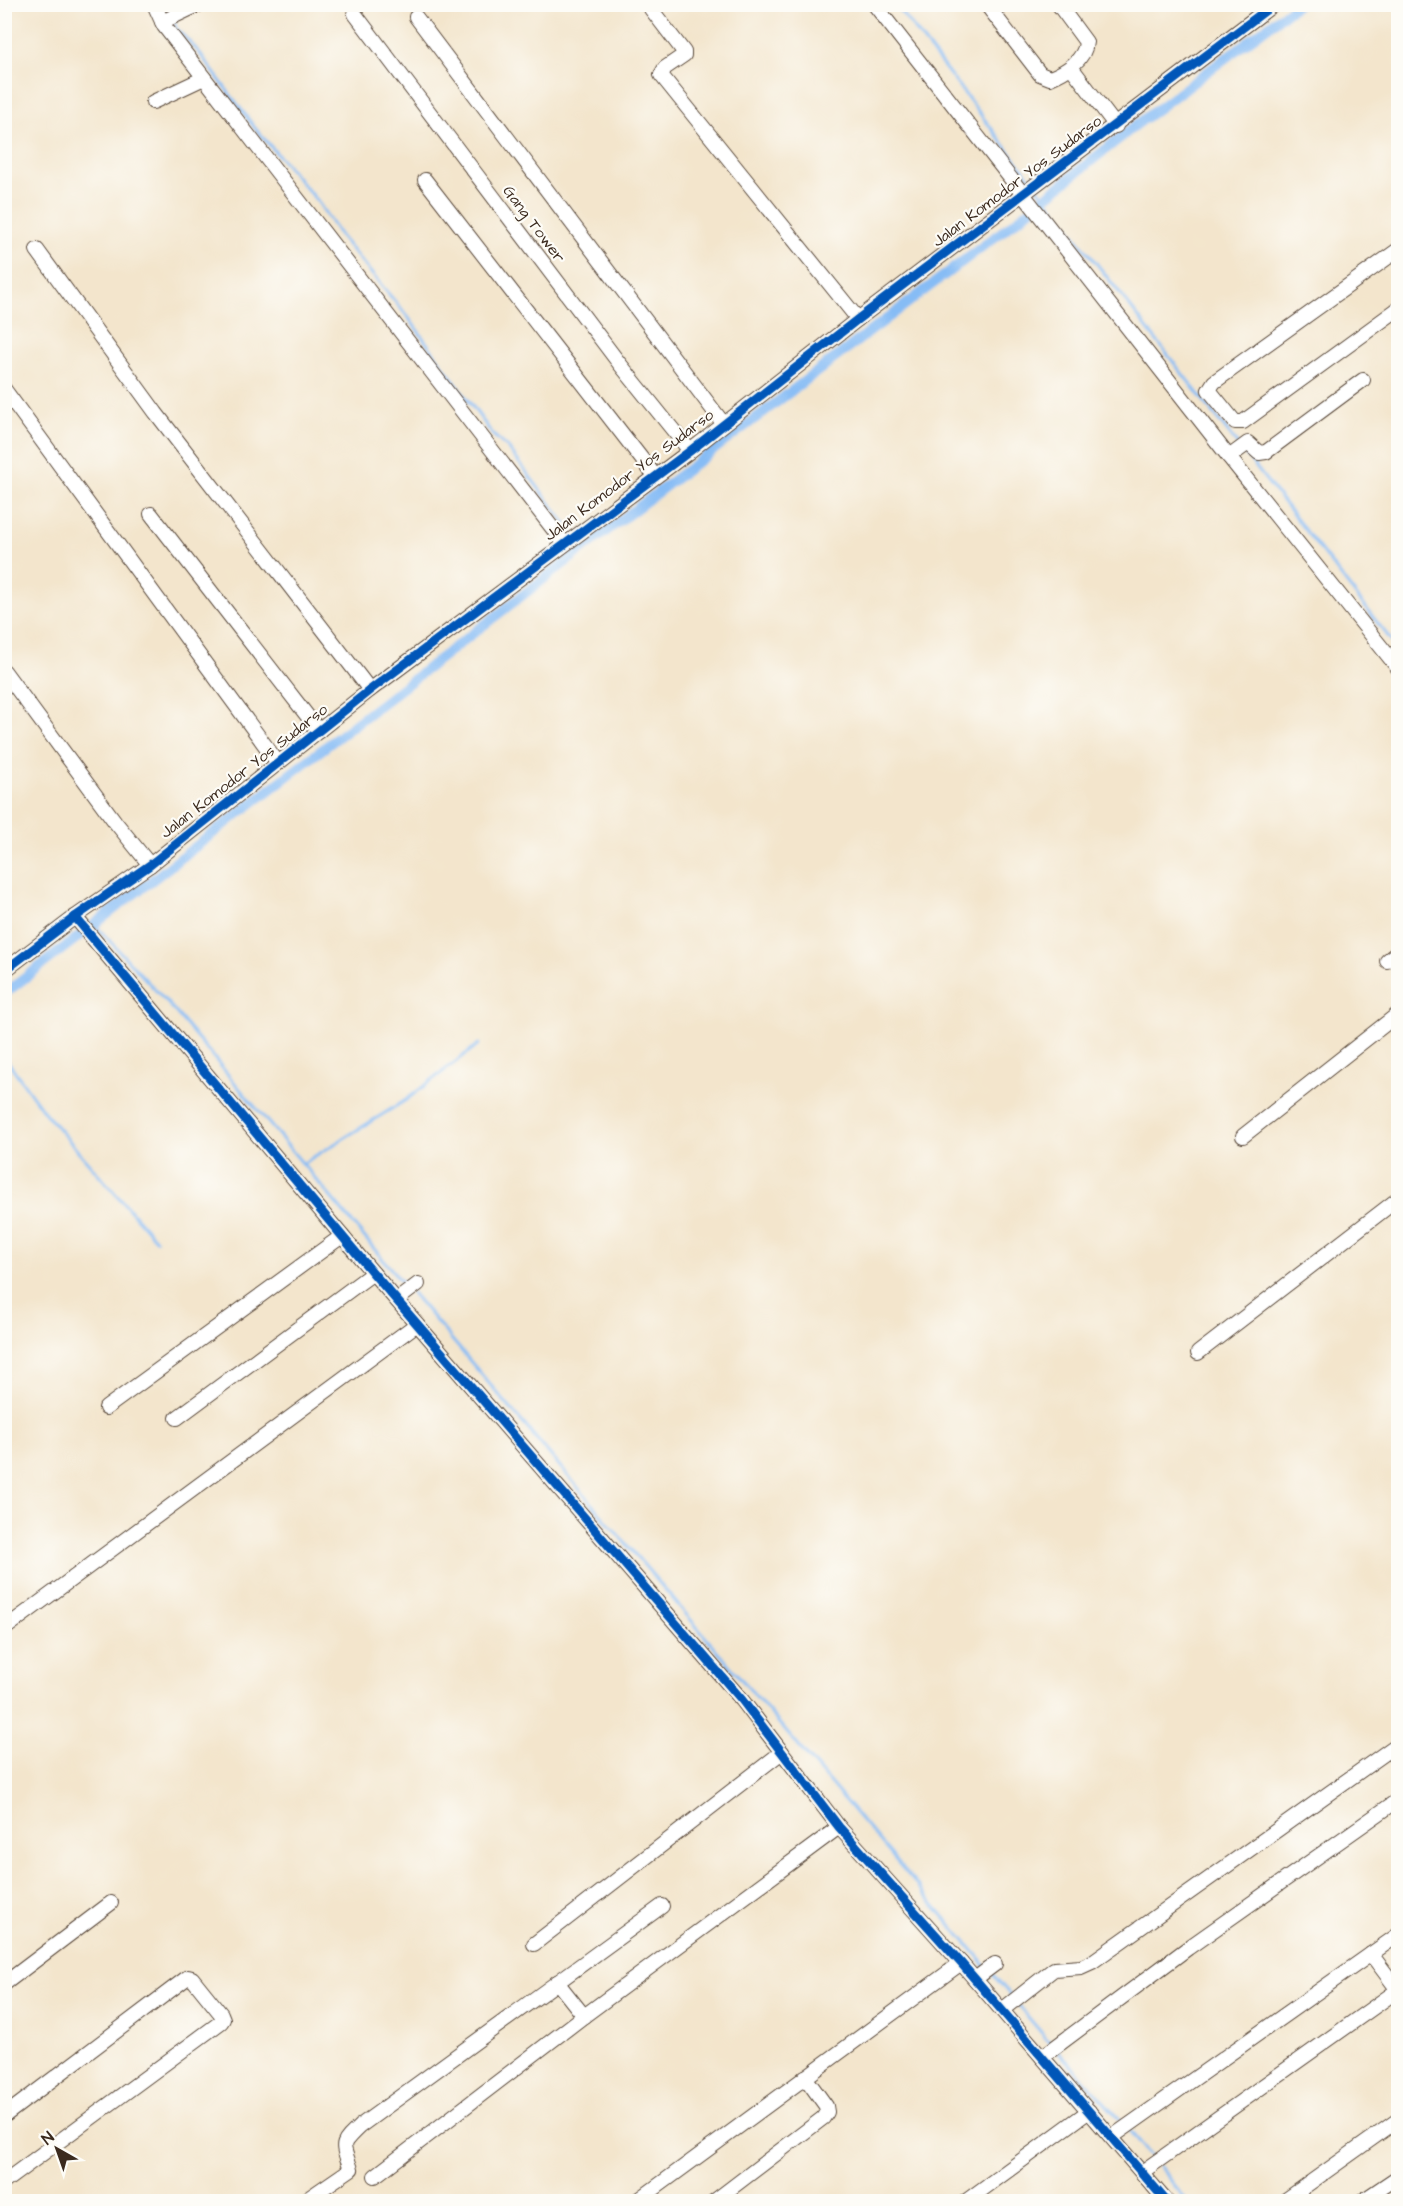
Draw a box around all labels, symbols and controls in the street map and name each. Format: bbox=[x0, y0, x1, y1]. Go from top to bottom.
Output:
street label: Jalan Komodor Yos Sudarso bbox=[928, 110, 1106, 252]
street label: Gang Tower bbox=[497, 181, 570, 268]
street label: Jalan Komodor Yos Sudarso bbox=[540, 404, 718, 546]
street label: Jalan Komodor Yos Sudarso bbox=[156, 699, 332, 843]
north arrow bbox=[27, 2119, 87, 2179]
text: N bbox=[37, 2127, 59, 2150]

